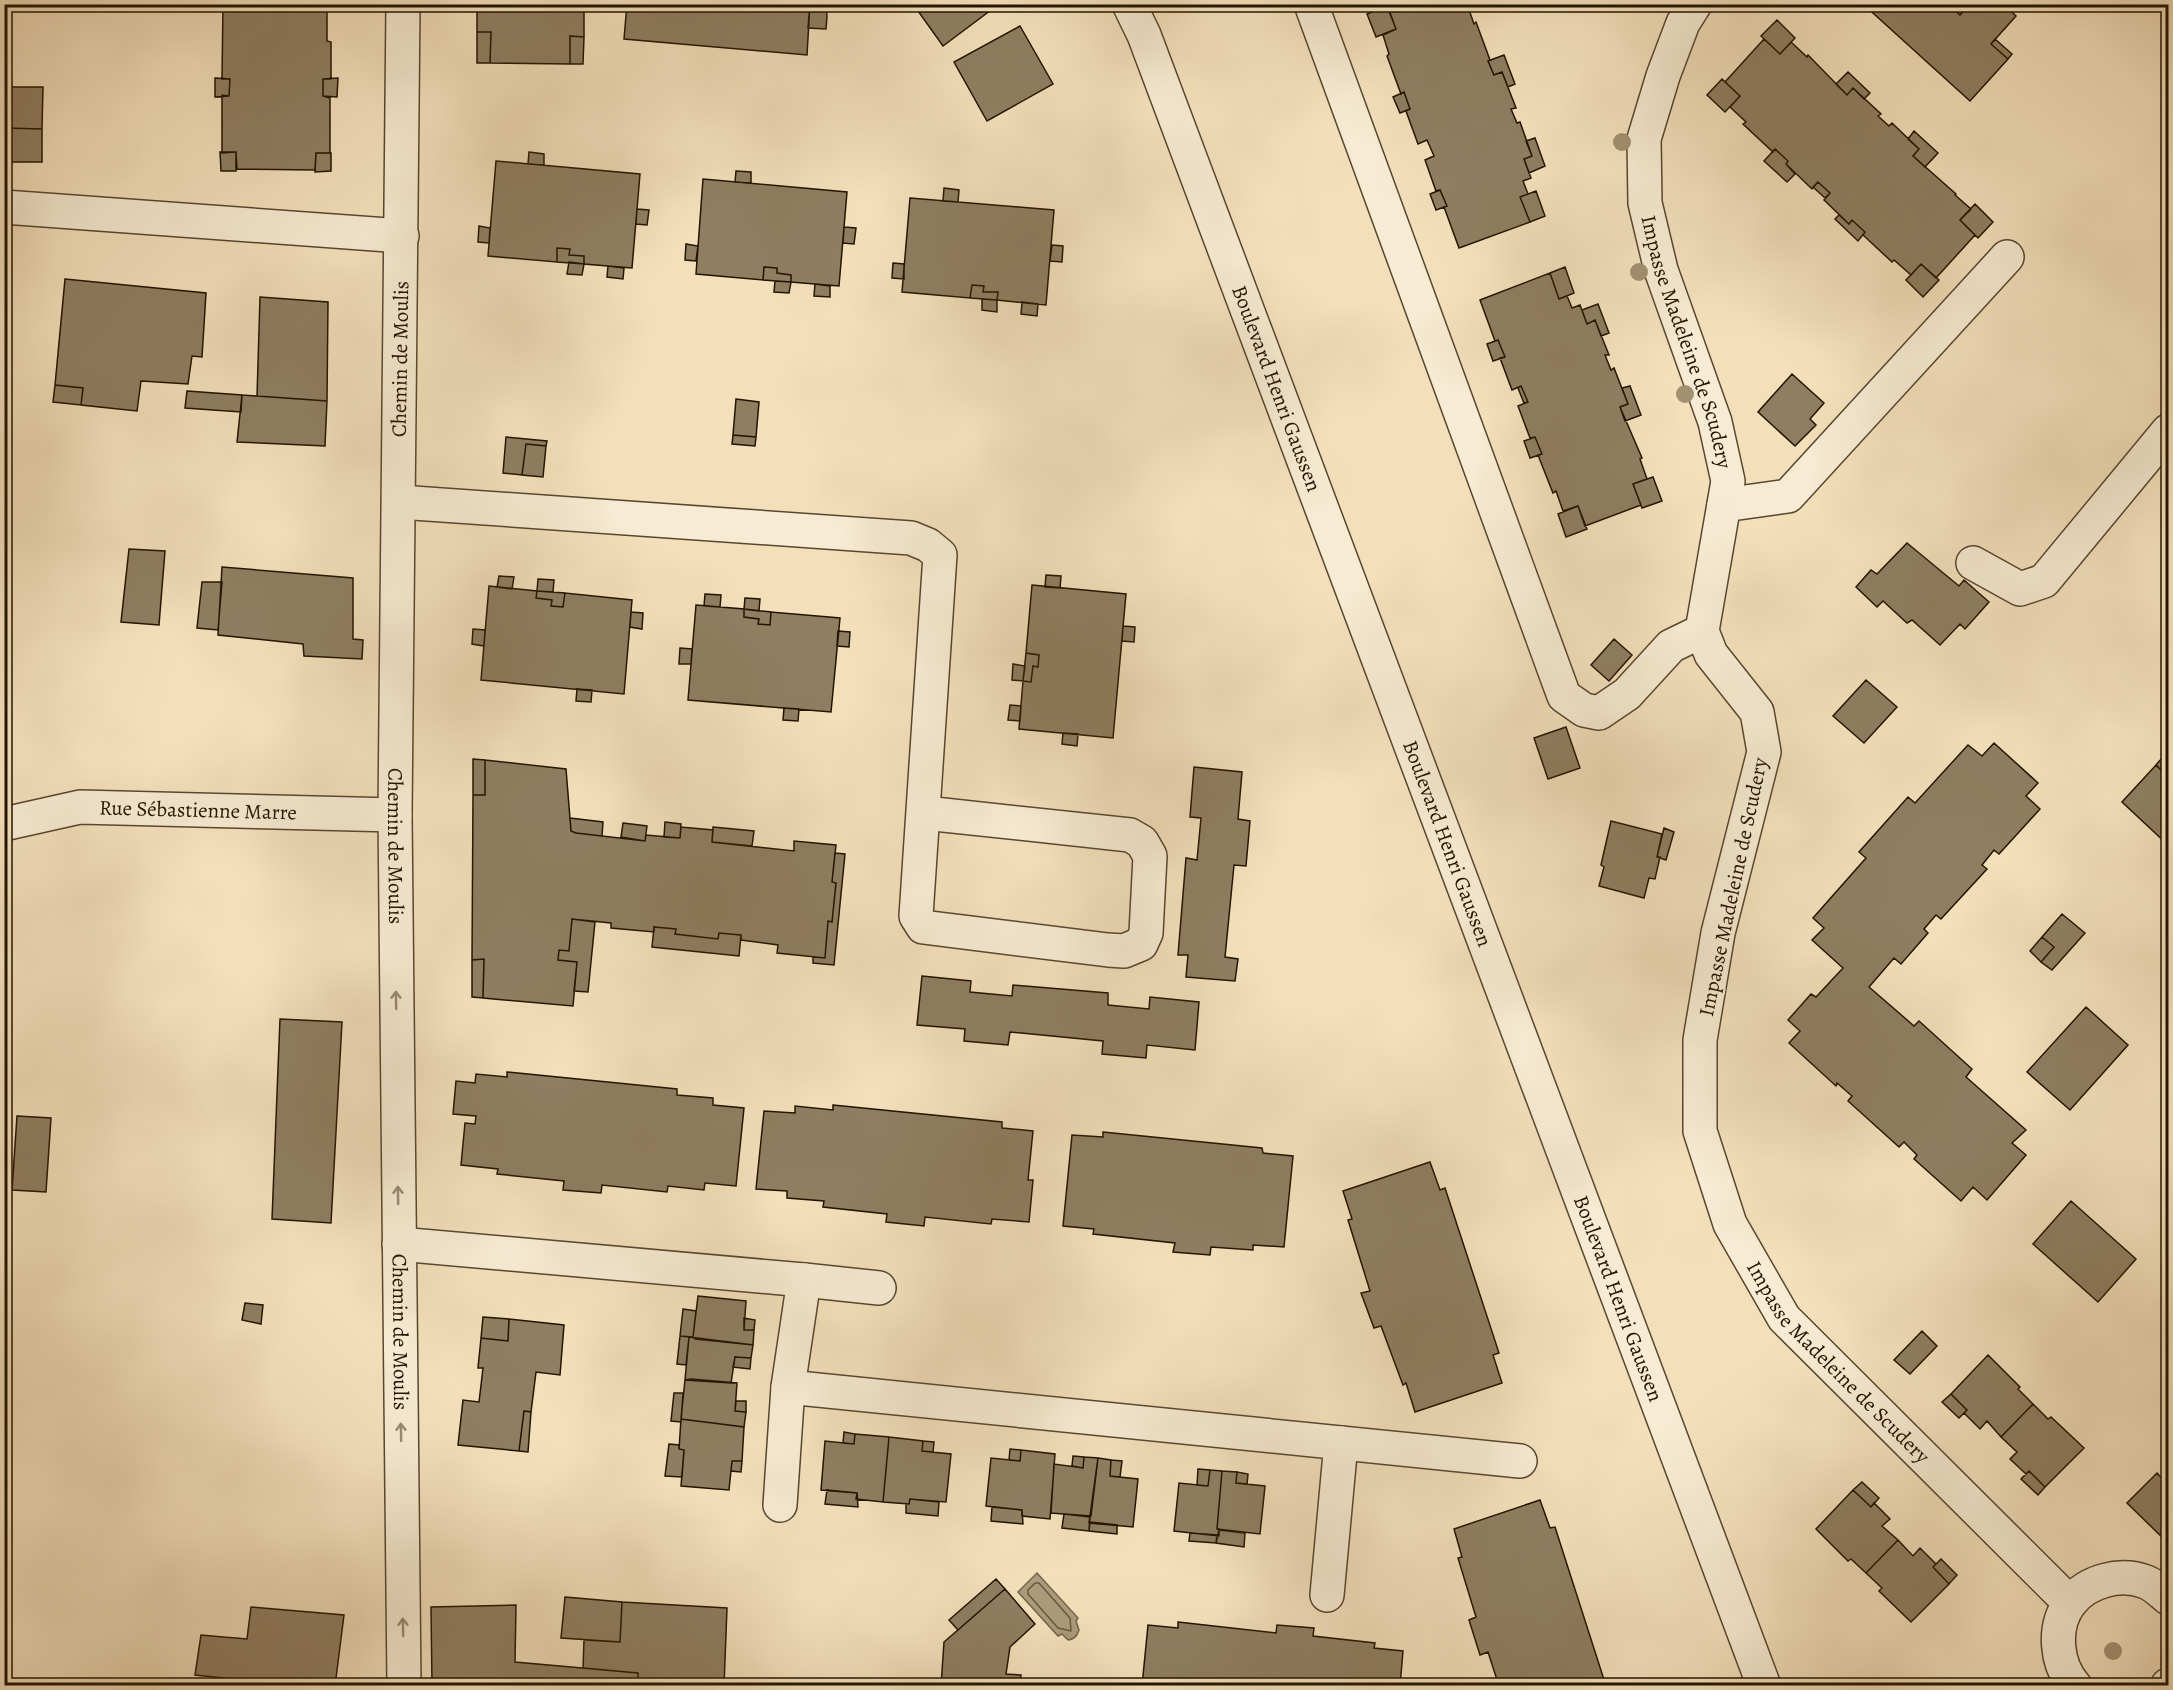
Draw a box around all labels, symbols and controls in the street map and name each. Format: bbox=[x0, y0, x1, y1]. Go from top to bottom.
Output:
street label: Impasse Madeleine de Scudery bbox=[1634, 212, 1739, 472]
street label: Chemin de Moulis bbox=[385, 281, 415, 437]
street label: Boulevard Henri Gaussen bbox=[1225, 281, 1328, 496]
street label: Boulevard Henri Gaussen bbox=[1396, 736, 1499, 950]
street label: Impasse Madeleine de Scudery bbox=[1692, 754, 1774, 1019]
street label: Chemin de Moulis bbox=[381, 768, 410, 924]
street label: Rue Sébastienne Marre bbox=[99, 793, 297, 827]
one-way arrow bbox=[390, 991, 402, 1011]
one-way arrow bbox=[393, 1186, 404, 1206]
street label: Boulevard Henri Gaussen bbox=[1567, 1191, 1670, 1405]
street label: Chemin de Moulis bbox=[386, 1254, 415, 1410]
street label: Impasse Madeleine de Scudery bbox=[1740, 1256, 1936, 1470]
one-way arrow bbox=[395, 1423, 407, 1443]
one-way arrow bbox=[397, 1618, 409, 1638]

